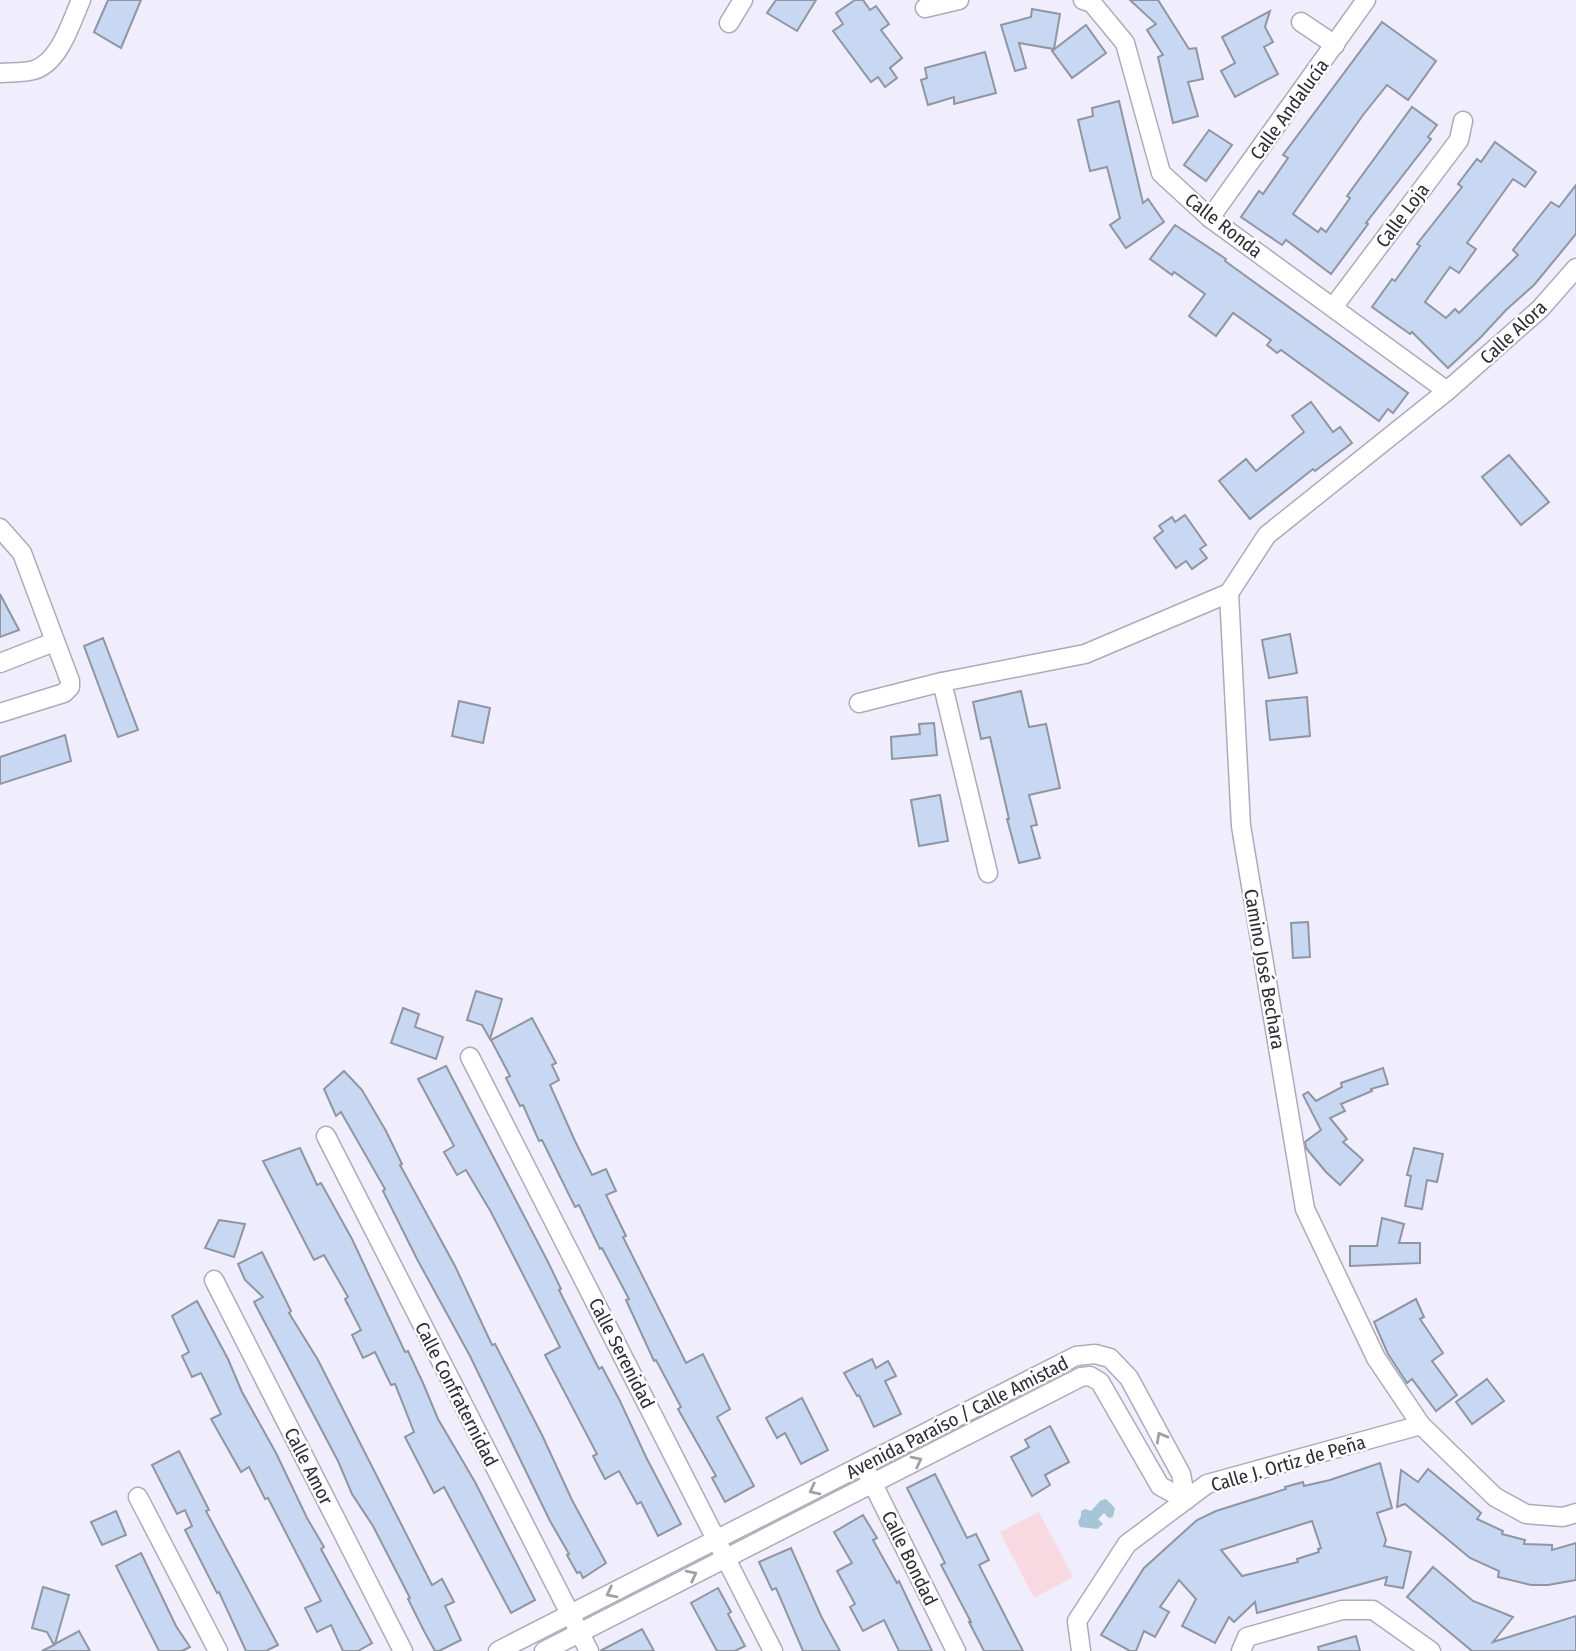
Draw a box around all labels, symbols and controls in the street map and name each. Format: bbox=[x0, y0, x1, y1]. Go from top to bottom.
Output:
street label: Calle Andalucía bbox=[1245, 54, 1334, 164]
street label: Calle Loja bbox=[1371, 179, 1434, 252]
street label: Calle Ronda bbox=[1180, 188, 1267, 263]
street label: Calle Alora bbox=[1475, 296, 1551, 369]
street label: Camino José Bechara bbox=[1239, 887, 1290, 1051]
street label: Calle Serenidad bbox=[584, 1294, 659, 1412]
street label: Calle Confraternidad bbox=[410, 1318, 503, 1470]
street label: Avenida Paraíso / Calle Amistad bbox=[842, 1351, 1072, 1484]
street label: Calle Amor bbox=[279, 1424, 338, 1509]
street label: Calle J. Ortiz de Peña bbox=[1208, 1430, 1368, 1497]
one-way arrow bbox=[1156, 1432, 1169, 1444]
one-way arrow bbox=[910, 1455, 922, 1469]
one-way arrow bbox=[809, 1482, 821, 1496]
street label: Calle Bondad bbox=[877, 1507, 942, 1609]
one-way arrow bbox=[685, 1569, 697, 1583]
one-way arrow bbox=[606, 1584, 618, 1598]

